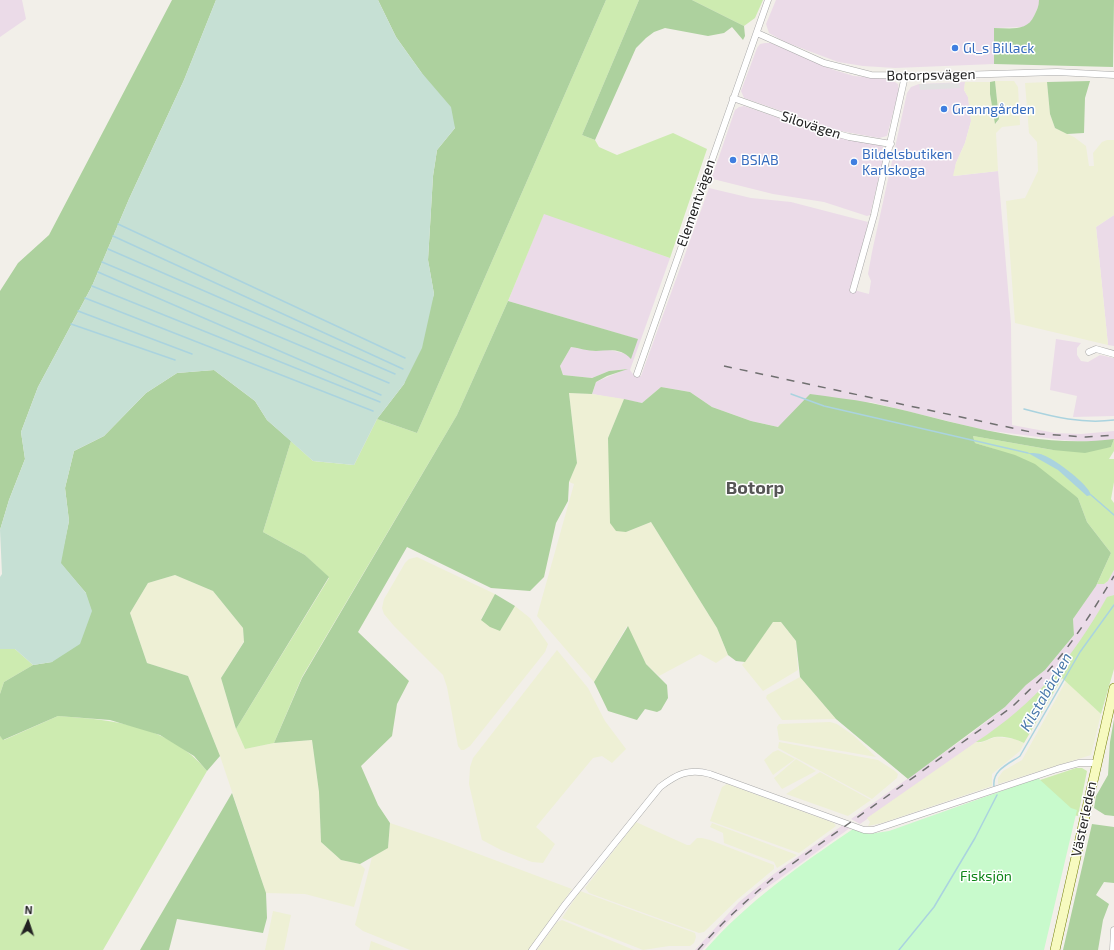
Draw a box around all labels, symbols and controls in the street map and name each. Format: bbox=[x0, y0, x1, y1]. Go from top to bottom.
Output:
place label: Gl_s Billack bbox=[963, 40, 1034, 56]
marker: Gl_s Billack bbox=[950, 43, 960, 53]
street label: Botorpsvägen bbox=[886, 66, 976, 84]
place label: Granngården bbox=[952, 101, 1035, 117]
marker: Granngården bbox=[939, 104, 949, 114]
street label: Silovägen bbox=[779, 107, 843, 143]
place label: Bildelsbutiken Karlskoga bbox=[862, 146, 952, 178]
place label: BSIAB bbox=[741, 152, 779, 168]
marker: BSIAB bbox=[728, 155, 738, 165]
street label: Elementvägen bbox=[673, 157, 719, 249]
marker: Bildelsbutiken Karlskoga bbox=[849, 157, 859, 167]
district label: Botorp bbox=[726, 477, 784, 499]
water label: Kilstabäcken bbox=[1016, 650, 1076, 734]
street label: Västerleden bbox=[1068, 780, 1100, 858]
park label: Fisksjön bbox=[960, 868, 1012, 884]
north arrow bbox=[8, 902, 48, 942]
text: N bbox=[24, 903, 33, 916]

